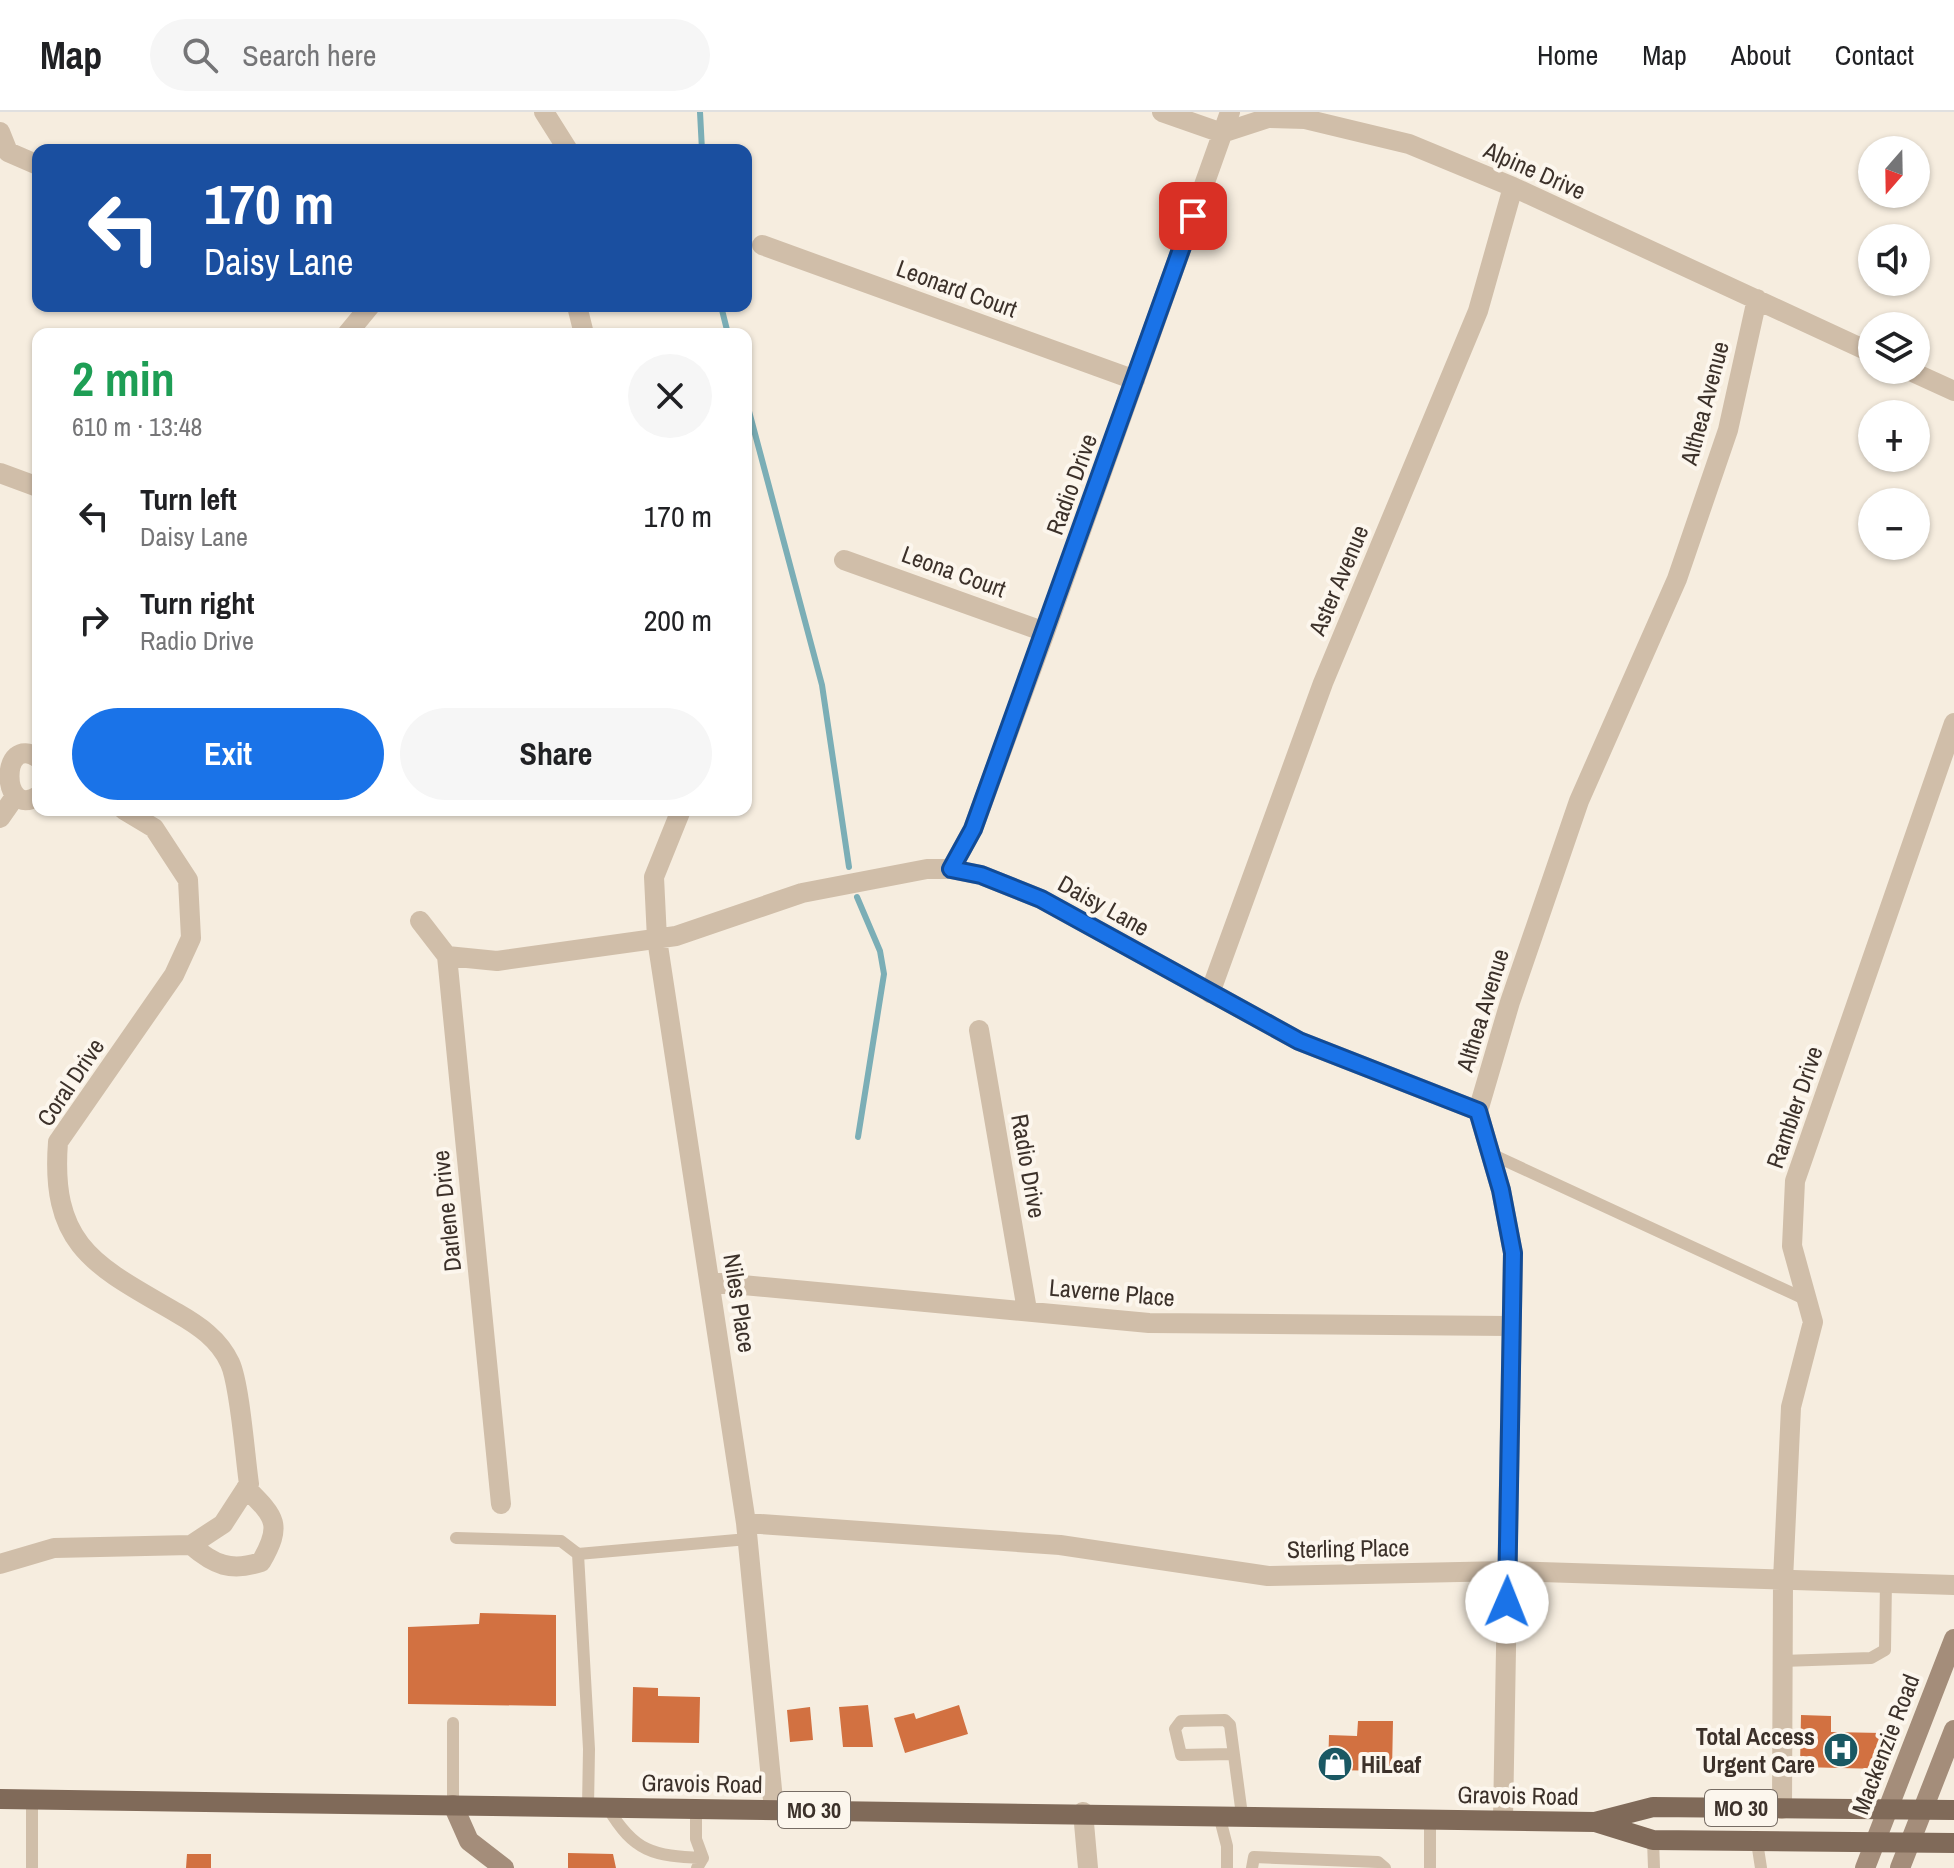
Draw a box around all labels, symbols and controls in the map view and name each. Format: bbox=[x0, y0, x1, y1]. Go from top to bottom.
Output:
search box bbox=[150, 19, 710, 91]
text: Map bbox=[40, 30, 102, 81]
icon: search bbox=[178, 33, 222, 77]
text: Search here bbox=[242, 35, 376, 75]
text: Home bbox=[1537, 36, 1598, 74]
text: Map bbox=[1642, 36, 1687, 74]
text: About bbox=[1731, 36, 1791, 74]
text: Contact bbox=[1835, 36, 1914, 74]
street label: Alpine Drive bbox=[1478, 133, 1591, 207]
north arrow bbox=[1858, 136, 1930, 208]
map controls bbox=[1858, 136, 1930, 560]
text: 170 m bbox=[204, 166, 334, 241]
icon: left bbox=[72, 176, 176, 280]
pin bbox=[1159, 182, 1227, 250]
icon: arrive bbox=[1171, 194, 1215, 238]
button: sound bbox=[1858, 224, 1930, 296]
text: Daisy Lane bbox=[204, 238, 353, 286]
street label: Leonard Court bbox=[892, 251, 1022, 325]
button: layers bbox=[1858, 312, 1930, 384]
street label: Althea Avenue bbox=[1672, 338, 1736, 469]
text: 2 min bbox=[72, 346, 175, 411]
button: close bbox=[628, 354, 712, 438]
button: + bbox=[1858, 400, 1930, 472]
text: 610 m · 13:48 bbox=[72, 409, 202, 444]
street label: Radio Drive bbox=[1038, 429, 1104, 539]
text: Turn left bbox=[140, 479, 237, 519]
button: − bbox=[1858, 488, 1930, 560]
icon: left bbox=[72, 494, 116, 538]
text: 170 m bbox=[644, 496, 712, 536]
text: Daisy Lane bbox=[140, 519, 248, 554]
street label: Aster Avenue bbox=[1300, 520, 1376, 641]
street label: Leona Court bbox=[898, 537, 1011, 605]
text: Turn right bbox=[140, 583, 254, 623]
icon: right bbox=[72, 598, 116, 642]
text: 200 m bbox=[644, 600, 712, 640]
text: Radio Drive bbox=[140, 623, 254, 658]
button: Exit bbox=[72, 708, 384, 800]
button: Share bbox=[400, 708, 712, 800]
street label: Daisy Lane bbox=[1053, 867, 1155, 943]
street label: Althea Avenue bbox=[1448, 945, 1516, 1076]
street label: Coral Drive bbox=[29, 1032, 111, 1132]
street label: Rambler Drive bbox=[1758, 1042, 1830, 1172]
street label: Radio Drive bbox=[1004, 1112, 1054, 1220]
street label: Darlene Drive bbox=[424, 1149, 468, 1273]
street label: Niles Place bbox=[716, 1251, 764, 1355]
street label: Laverne Place bbox=[1048, 1271, 1176, 1313]
street label: Sterling Place bbox=[1286, 1531, 1410, 1565]
position arrow bbox=[1465, 1560, 1549, 1644]
street label: Mackenzie Road bbox=[1844, 1669, 1926, 1819]
place label: Total Access Urgent Care bbox=[1696, 1720, 1815, 1780]
hospital icon: Total Access Urgent Care bbox=[1822, 1731, 1860, 1769]
shop icon: HiLeaf bbox=[1316, 1745, 1354, 1783]
place label: HiLeaf bbox=[1361, 1748, 1422, 1780]
street label: Gravois Road bbox=[641, 1766, 763, 1800]
street label: Gravois Road bbox=[1457, 1778, 1579, 1812]
road number: MO 30 bbox=[1705, 1790, 1777, 1826]
road number: MO 30 bbox=[778, 1792, 850, 1828]

